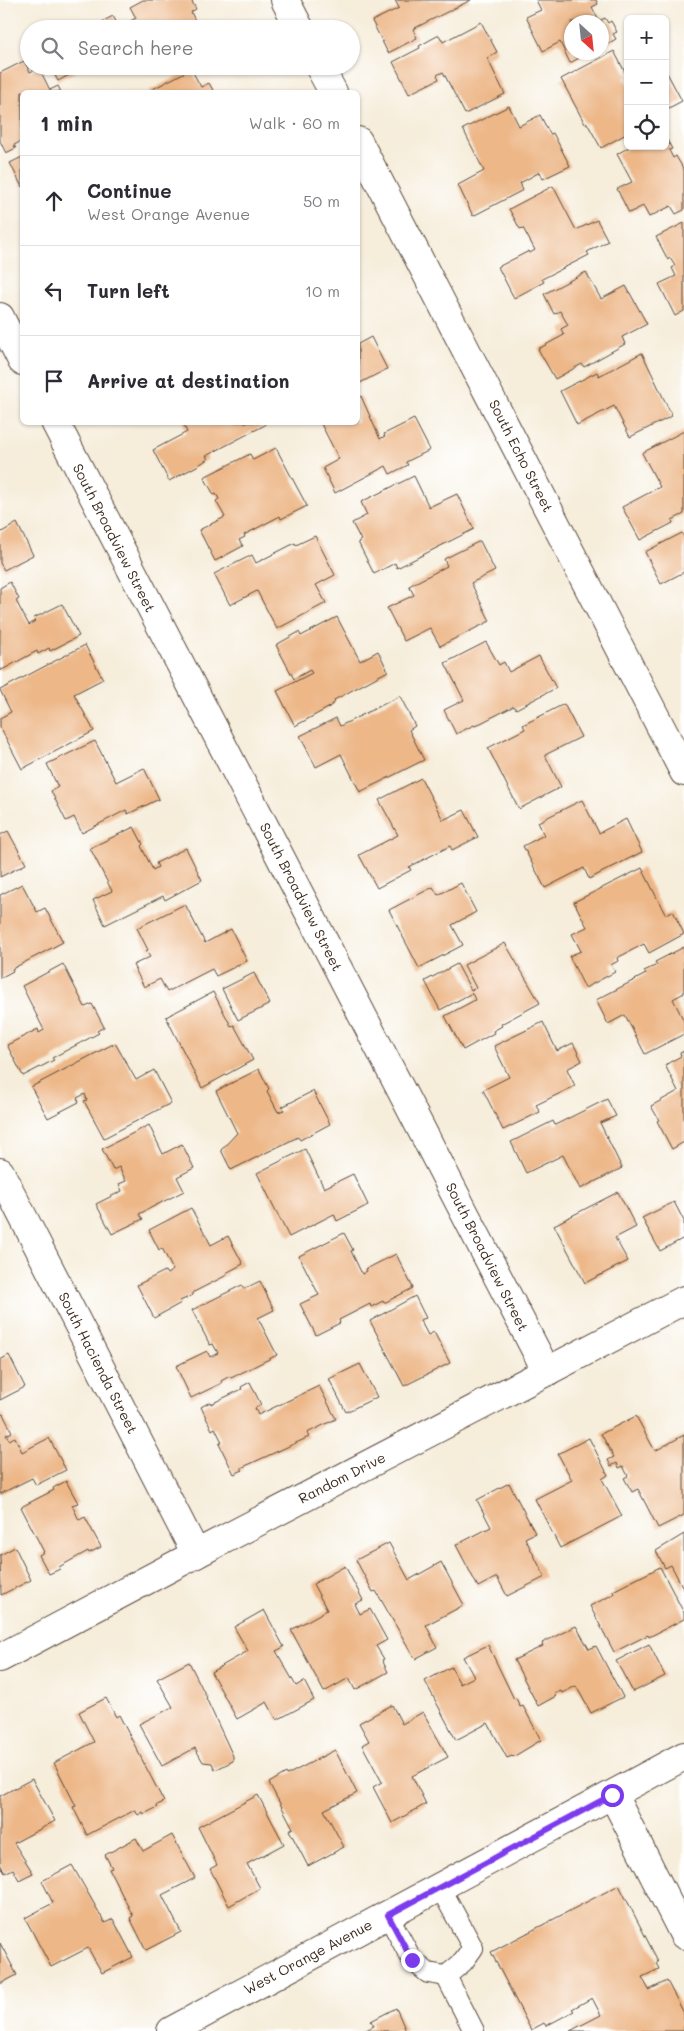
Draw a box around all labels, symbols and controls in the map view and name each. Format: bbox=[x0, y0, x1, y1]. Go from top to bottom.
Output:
north arrow bbox=[564, 15, 609, 60]
map controls bbox=[624, 15, 669, 150]
button: + bbox=[624, 15, 669, 60]
search box bbox=[20, 20, 360, 75]
icon: search bbox=[38, 34, 66, 62]
text: Search here bbox=[78, 35, 194, 60]
button: − bbox=[624, 60, 669, 105]
button: locate bbox=[624, 105, 669, 150]
text: 1 min bbox=[40, 109, 93, 136]
text: Walk · 60 m bbox=[249, 112, 340, 133]
text: Continue bbox=[87, 178, 172, 203]
icon: ahead bbox=[40, 187, 68, 215]
text: 50 m bbox=[303, 190, 340, 211]
text: West Orange Avenue bbox=[87, 203, 250, 224]
icon: left bbox=[40, 277, 68, 305]
text: Turn left bbox=[87, 278, 170, 303]
text: 10 m bbox=[305, 280, 340, 301]
icon: arrive bbox=[40, 367, 68, 395]
text: Arrive at destination bbox=[87, 368, 290, 393]
street label: South Echo Street bbox=[485, 396, 558, 515]
street label: South Broadview Street bbox=[69, 460, 160, 615]
street label: South Broadview Street bbox=[256, 819, 347, 974]
street label: South Broadview Street bbox=[442, 1179, 533, 1334]
street label: South Hacienda Street bbox=[54, 1289, 142, 1437]
street label: Random Drive bbox=[295, 1447, 389, 1508]
route start bbox=[601, 1784, 624, 1807]
street label: West Orange Avenue bbox=[240, 1915, 375, 1998]
route end bbox=[401, 1949, 424, 1972]

